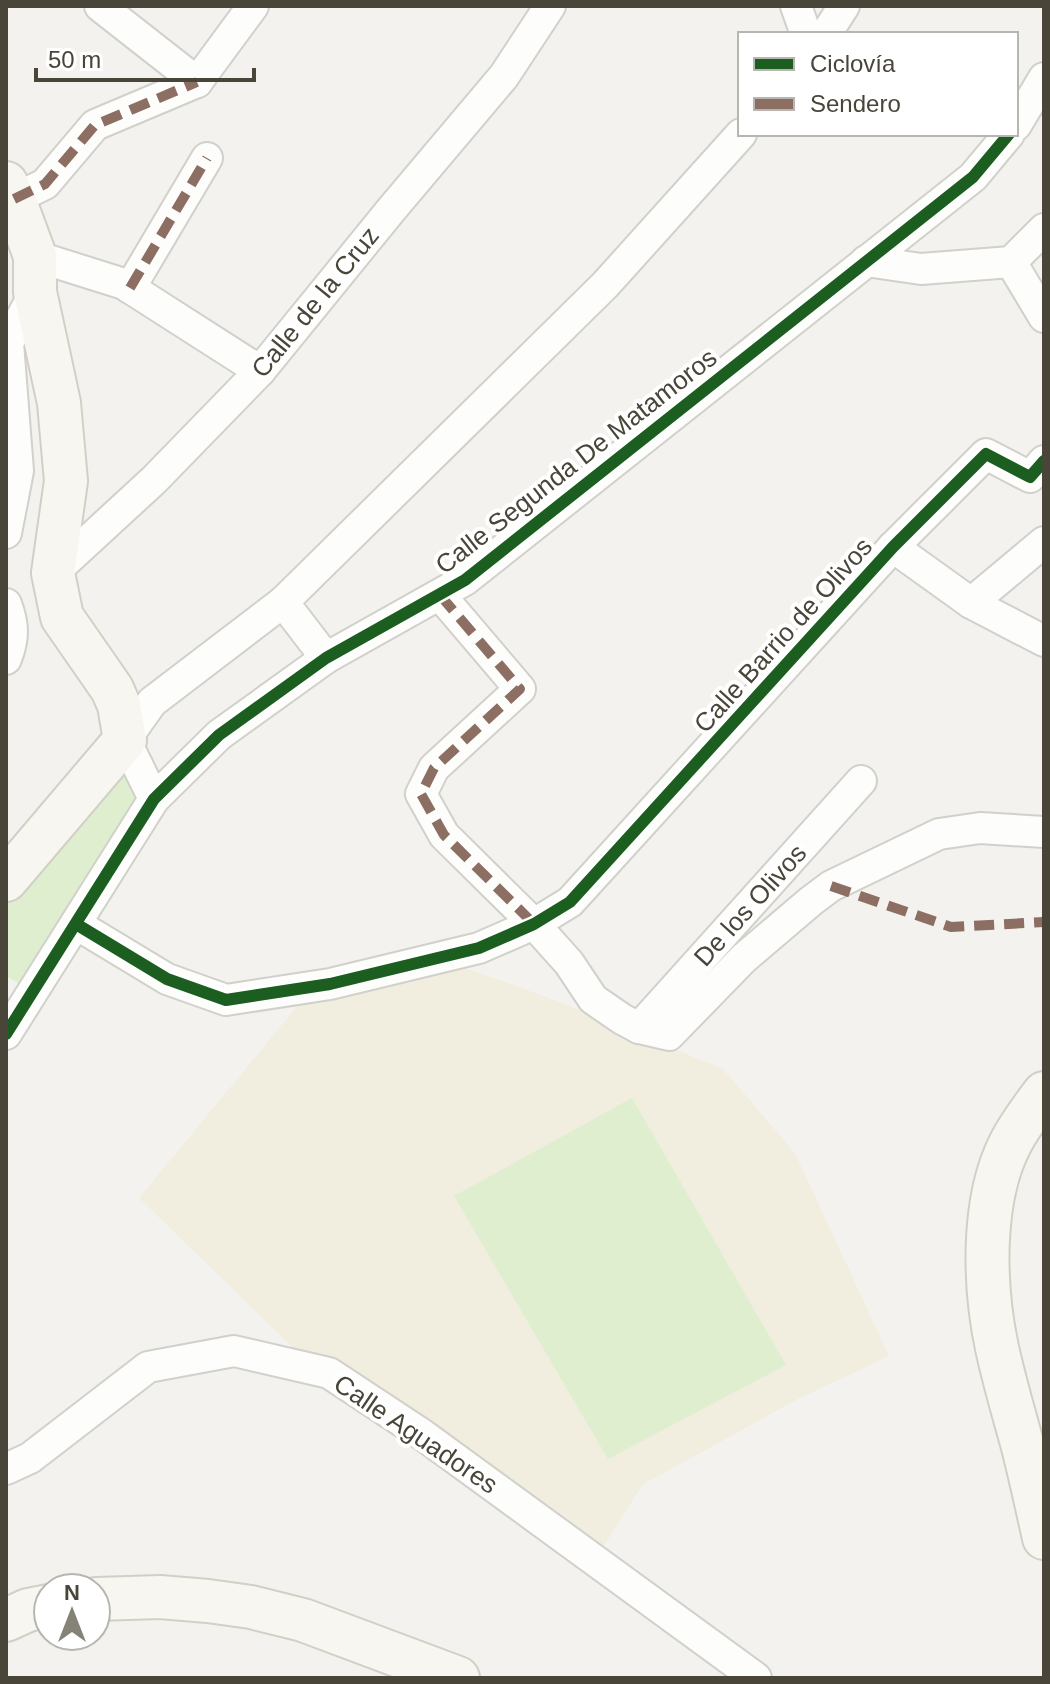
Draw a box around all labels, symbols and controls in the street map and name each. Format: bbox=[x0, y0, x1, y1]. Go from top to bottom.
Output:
scale bar bbox=[36, 32, 254, 82]
legend bbox=[738, 32, 1018, 136]
text: 50 m bbox=[48, 46, 101, 73]
text: Ciclovía bbox=[810, 50, 896, 77]
text: Sendero bbox=[810, 90, 901, 117]
street label: Calle de la Cruz bbox=[245, 221, 385, 383]
street label: Calle Segunda De Matamoros bbox=[430, 342, 722, 580]
street label: Calle Barrio de Olivos bbox=[688, 532, 878, 738]
street label: De los Olivos bbox=[688, 838, 812, 972]
street label: Calle Aguadores bbox=[329, 1368, 503, 1500]
north arrow bbox=[32, 1572, 112, 1652]
text: N bbox=[64, 1580, 80, 1605]

